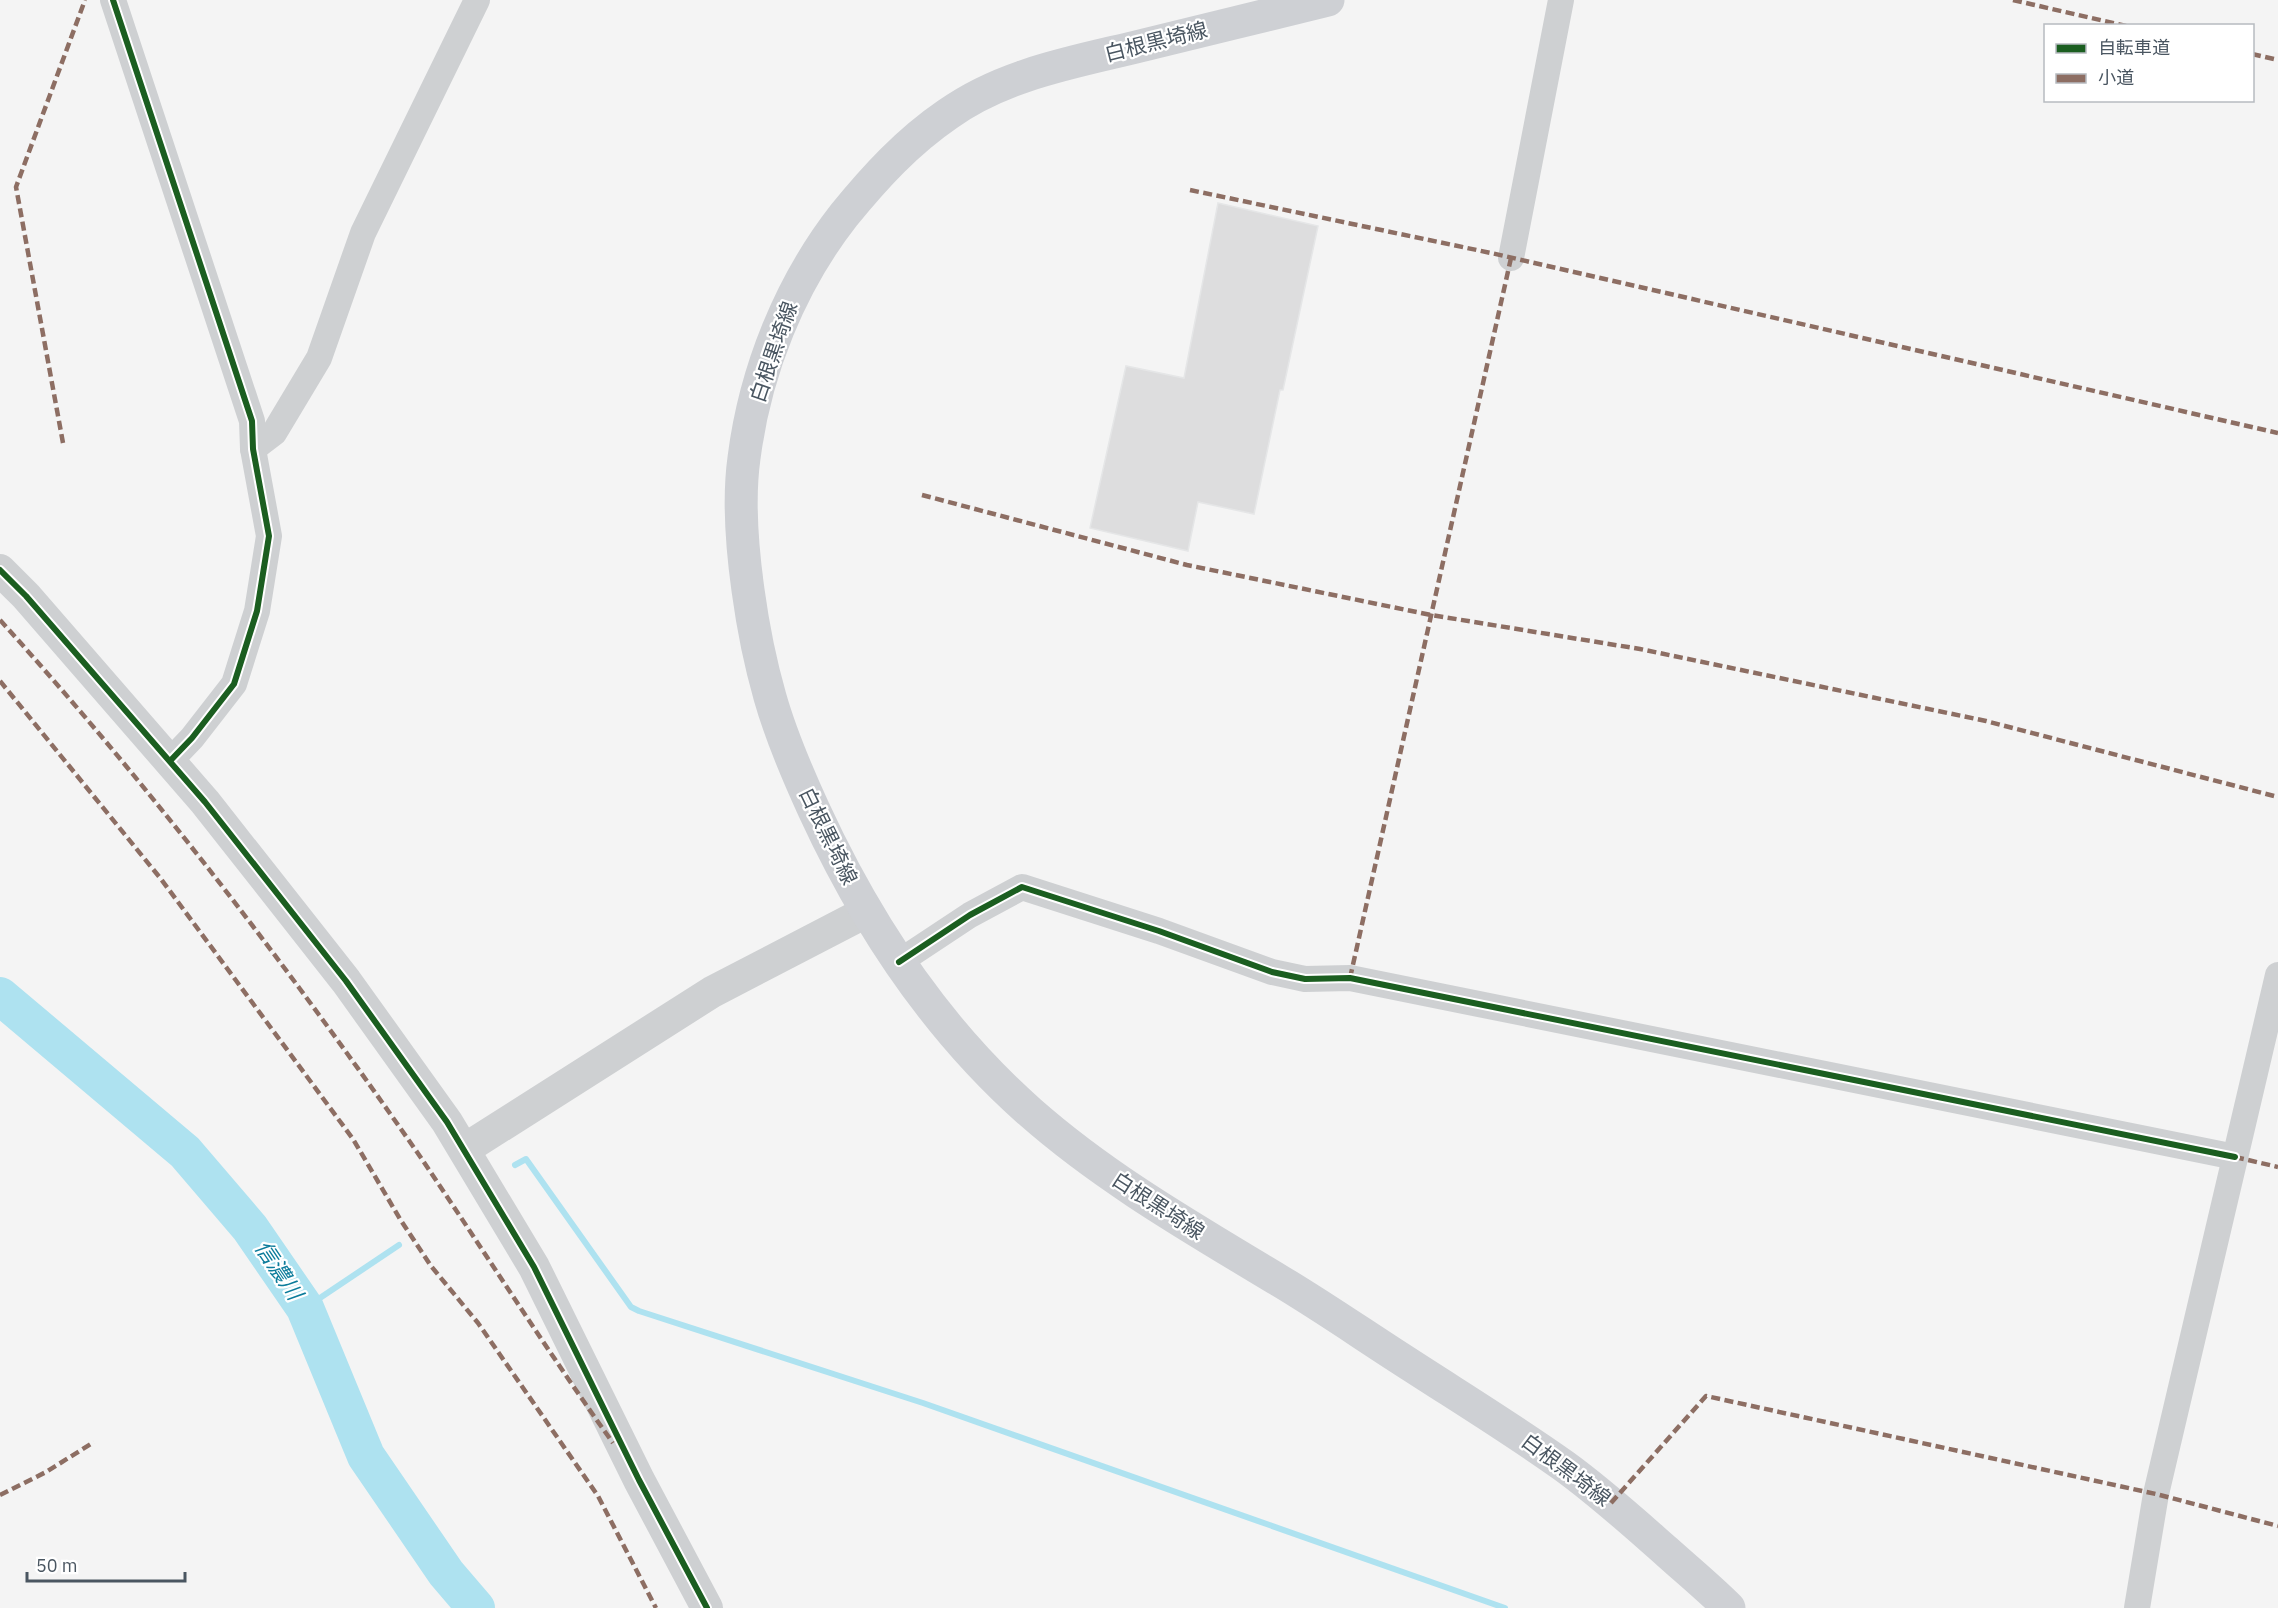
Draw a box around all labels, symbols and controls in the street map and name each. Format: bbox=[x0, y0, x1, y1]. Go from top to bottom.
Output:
street label: 白根黒埼線 bbox=[1101, 15, 1210, 67]
legend bbox=[2044, 24, 2254, 102]
text: 自転車道 bbox=[2098, 36, 2170, 59]
text: 小道 bbox=[2098, 66, 2134, 89]
street label: 白根黒埼線 bbox=[743, 297, 803, 406]
street label: 白根黒埼線 bbox=[793, 782, 864, 889]
street label: 白根黒埼線 bbox=[1107, 1165, 1210, 1245]
water label: 信濃川 bbox=[249, 1234, 311, 1307]
street label: 白根黒埼線 bbox=[1516, 1426, 1617, 1512]
scale bar bbox=[27, 1545, 184, 1583]
text: 50 m bbox=[36, 1554, 78, 1577]

